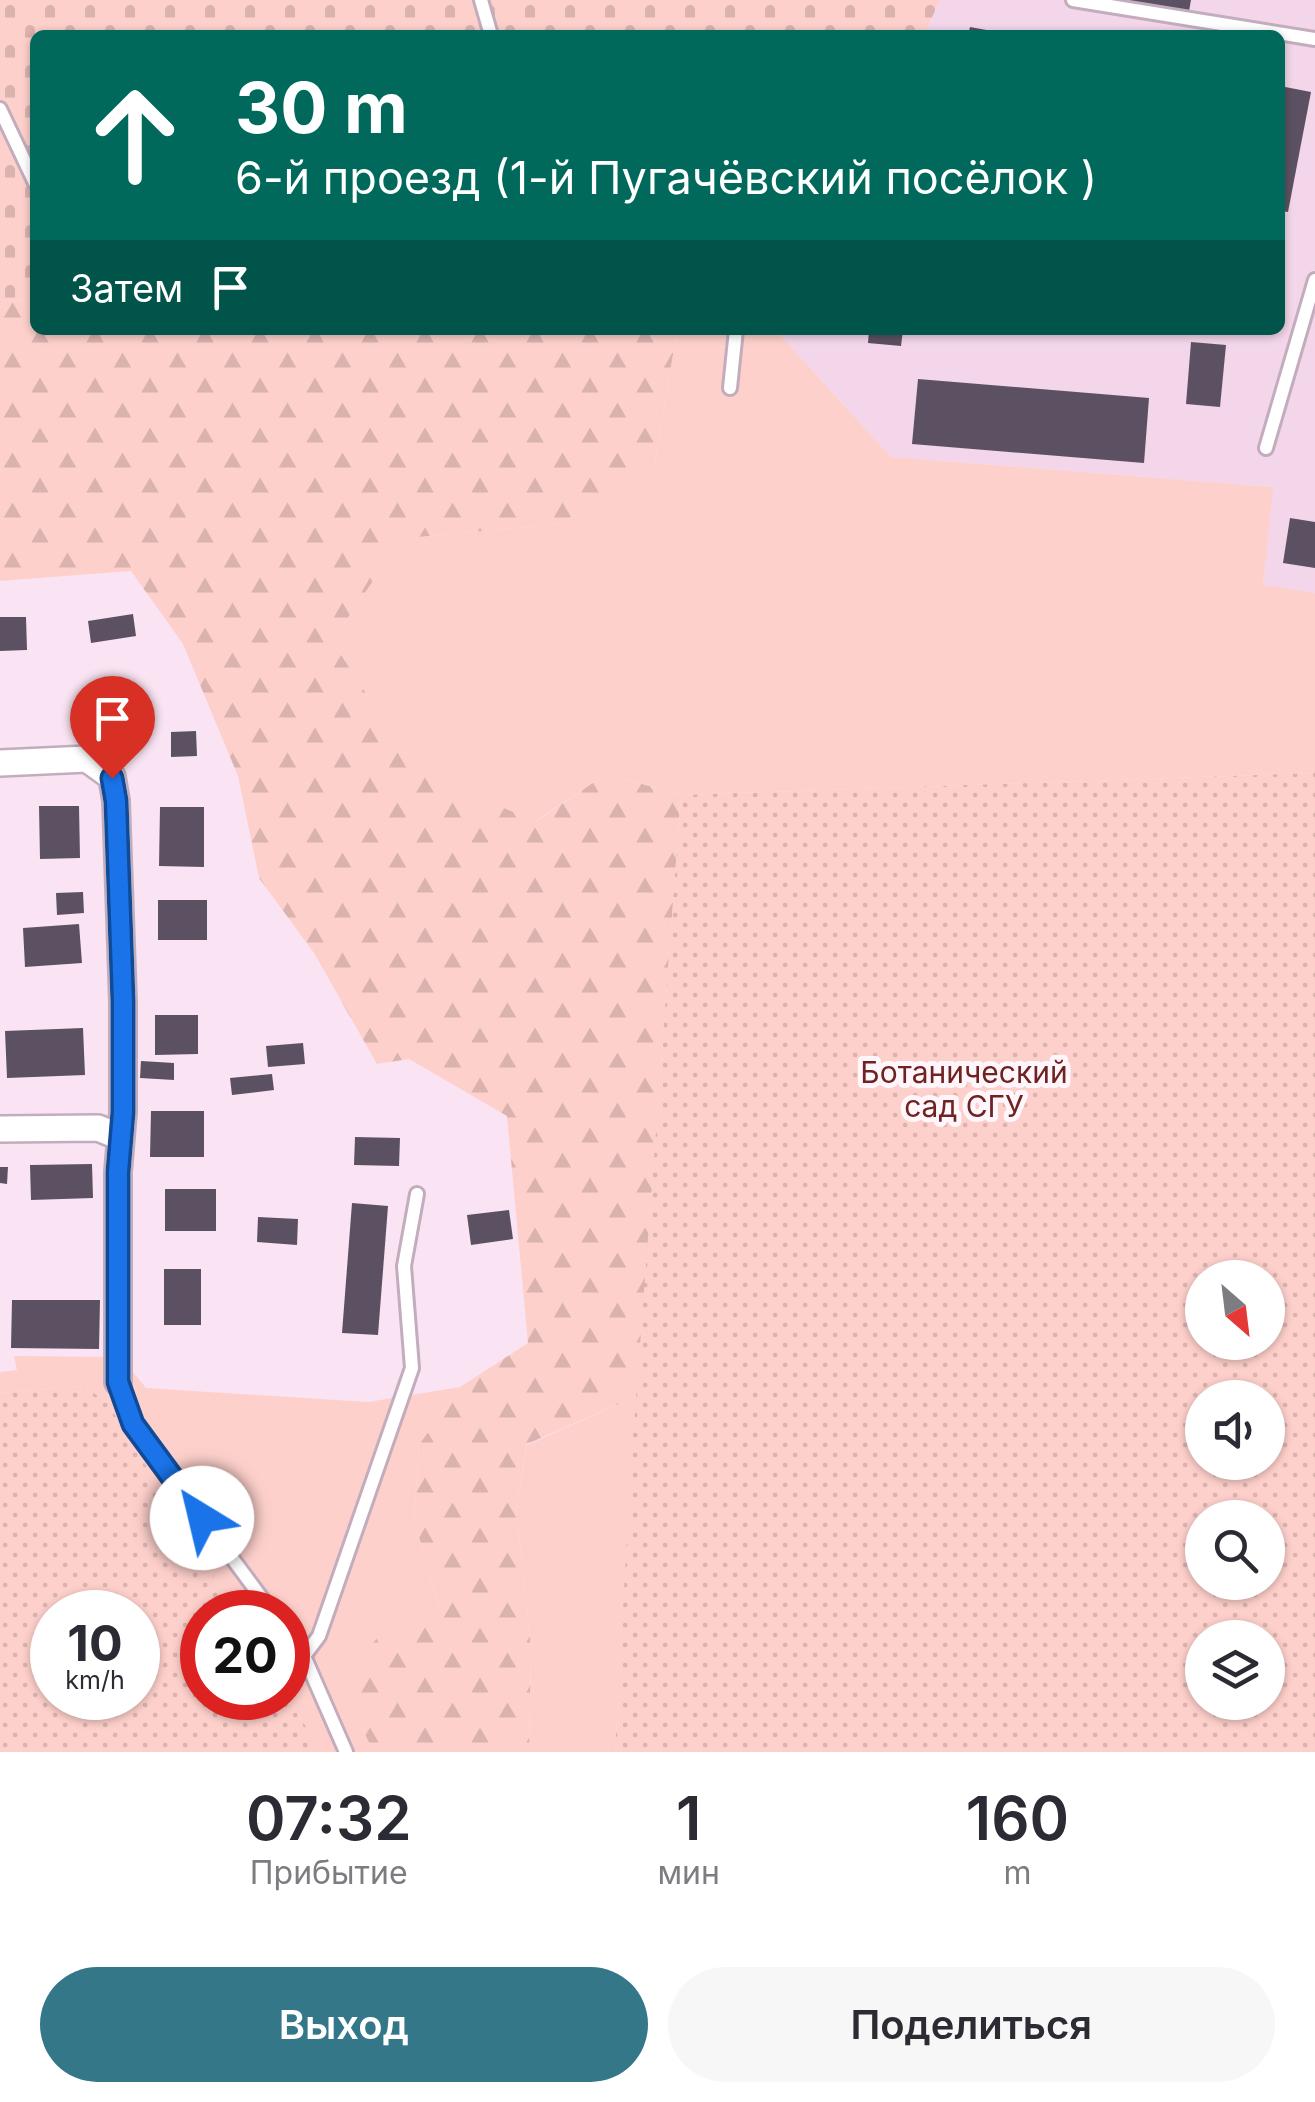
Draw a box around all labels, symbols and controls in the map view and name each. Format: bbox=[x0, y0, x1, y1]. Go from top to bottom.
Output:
text: 30 m bbox=[235, 65, 408, 150]
icon: ahead bbox=[70, 70, 200, 200]
text: 6-й проезд (1-й Пугачёвский посёлок ) bbox=[235, 150, 1097, 205]
icon: arrive bbox=[203, 260, 258, 315]
text: Затем bbox=[70, 265, 183, 311]
pin bbox=[70, 676, 155, 779]
icon: arrive bbox=[85, 691, 140, 746]
park label: Ботанический сад СГУ bbox=[860, 1054, 1068, 1124]
north arrow bbox=[1185, 1260, 1285, 1360]
map controls bbox=[1185, 1260, 1285, 1720]
button: sound bbox=[1185, 1380, 1285, 1480]
position arrow bbox=[150, 1466, 254, 1570]
button: search bbox=[1185, 1500, 1285, 1600]
speed limit sign: 20 bbox=[180, 1590, 310, 1720]
text: 10 bbox=[67, 1613, 123, 1673]
button: layers bbox=[1185, 1620, 1285, 1720]
text: km/h bbox=[65, 1665, 125, 1695]
text: 07:32 bbox=[246, 1782, 412, 1854]
text: 1 bbox=[676, 1782, 701, 1854]
text: 160 bbox=[966, 1782, 1069, 1854]
text: Прибытие bbox=[250, 1853, 408, 1892]
text: мин bbox=[657, 1853, 720, 1892]
text: m bbox=[1003, 1853, 1031, 1892]
button: Выход bbox=[40, 1967, 648, 2082]
button: Поделиться bbox=[668, 1967, 1275, 2082]

